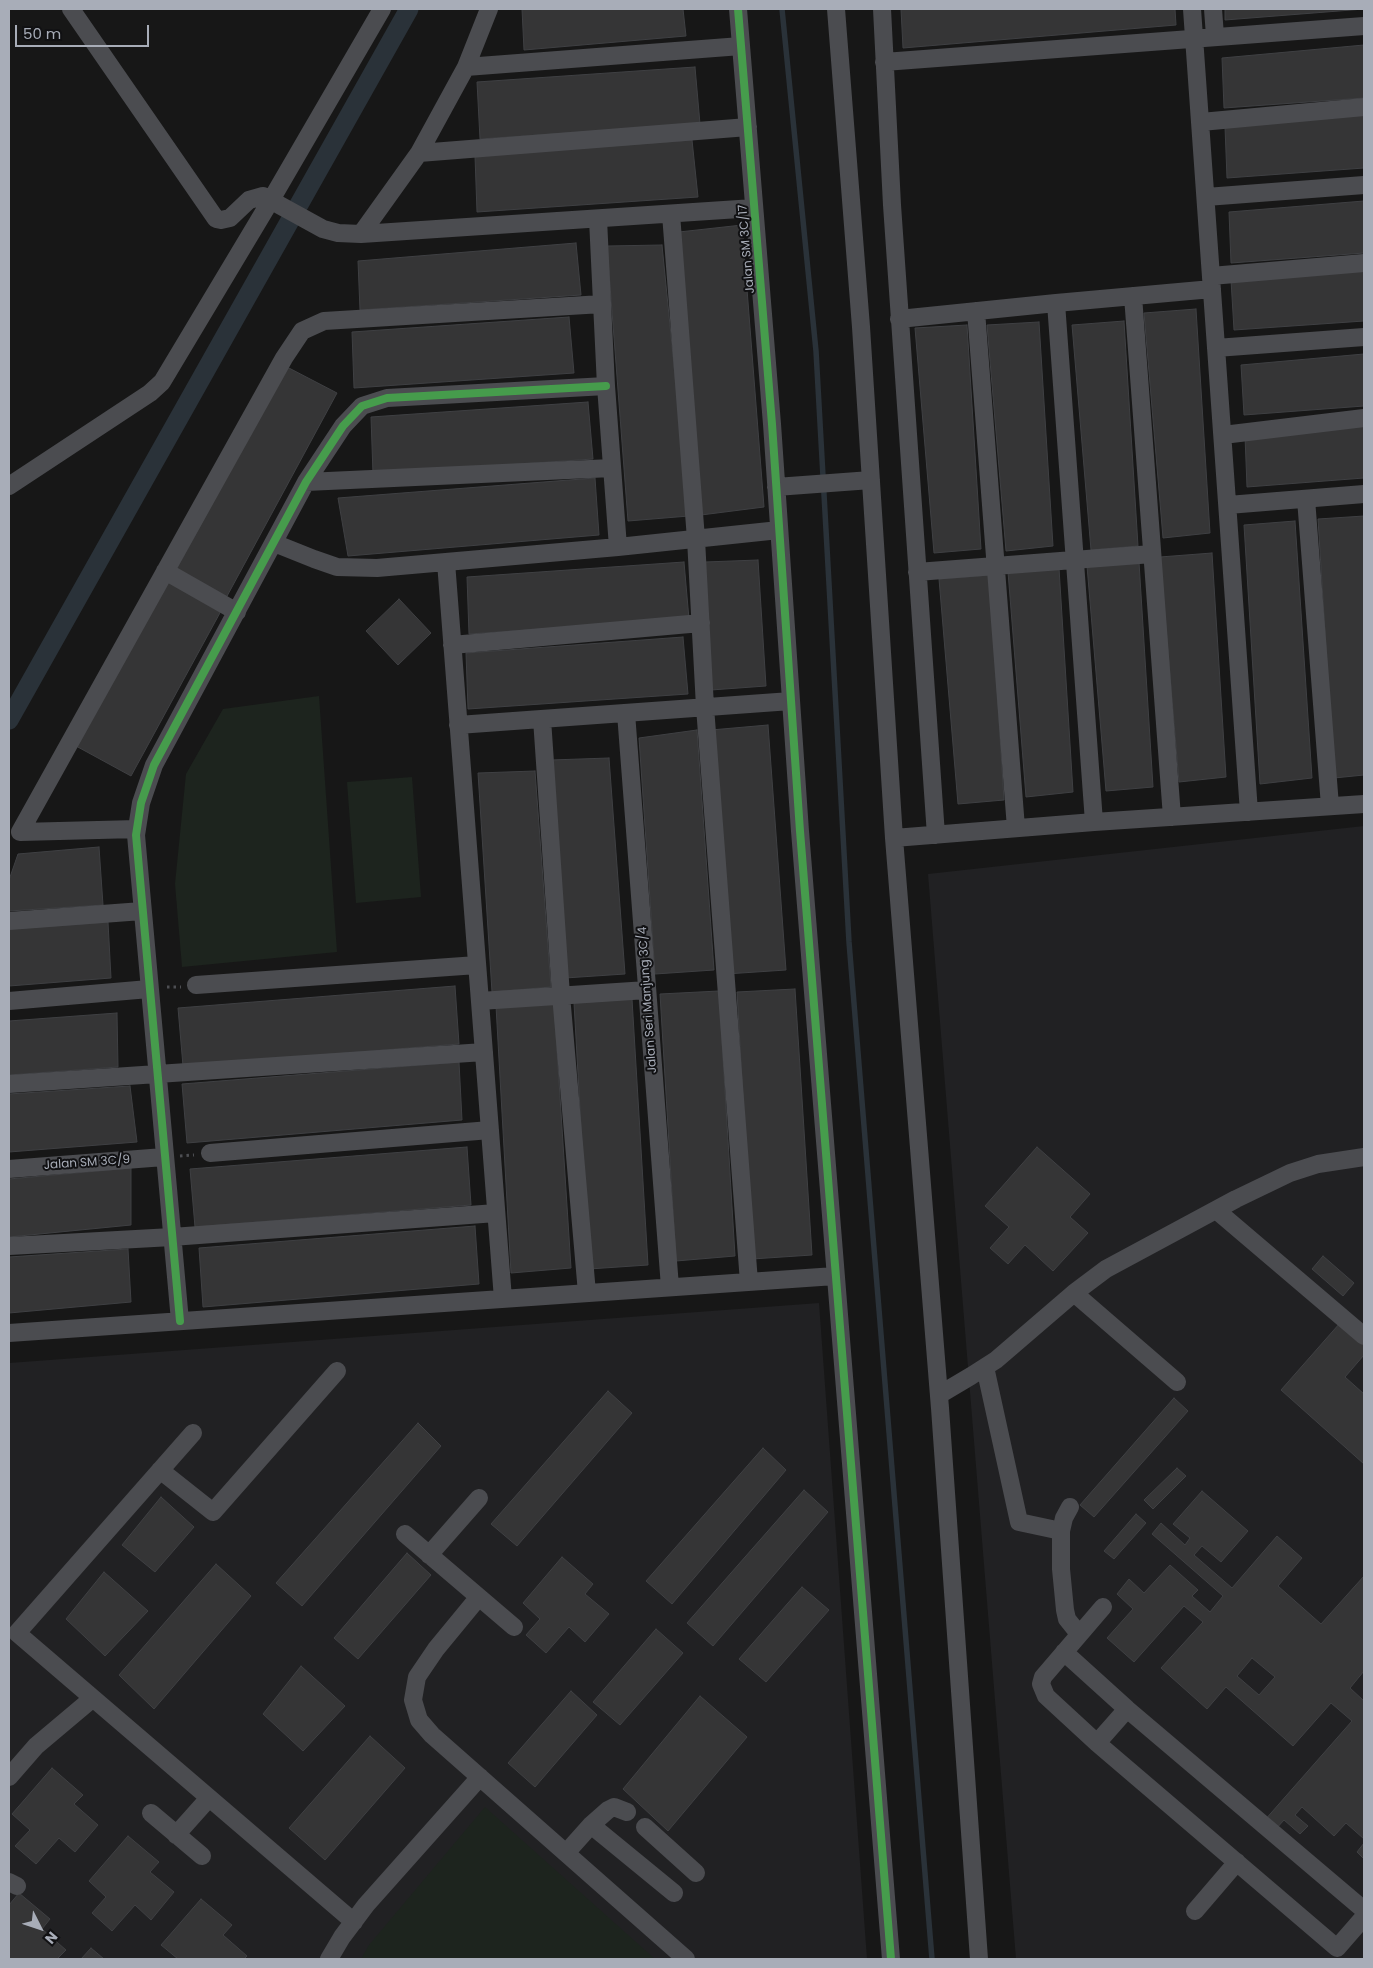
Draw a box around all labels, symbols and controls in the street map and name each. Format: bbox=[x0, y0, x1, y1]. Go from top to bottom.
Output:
scale bar bbox=[18, 15, 151, 47]
text: 50 m bbox=[23, 23, 61, 44]
street label: Jalan SM 3C/17 bbox=[736, 204, 758, 294]
street label: Jalan Seri Manjung 3C/4 bbox=[636, 926, 660, 1074]
street label: Jalan SM 3C/9 bbox=[43, 1153, 131, 1173]
north arrow bbox=[15, 1903, 65, 1953]
text: N bbox=[40, 1927, 62, 1948]

